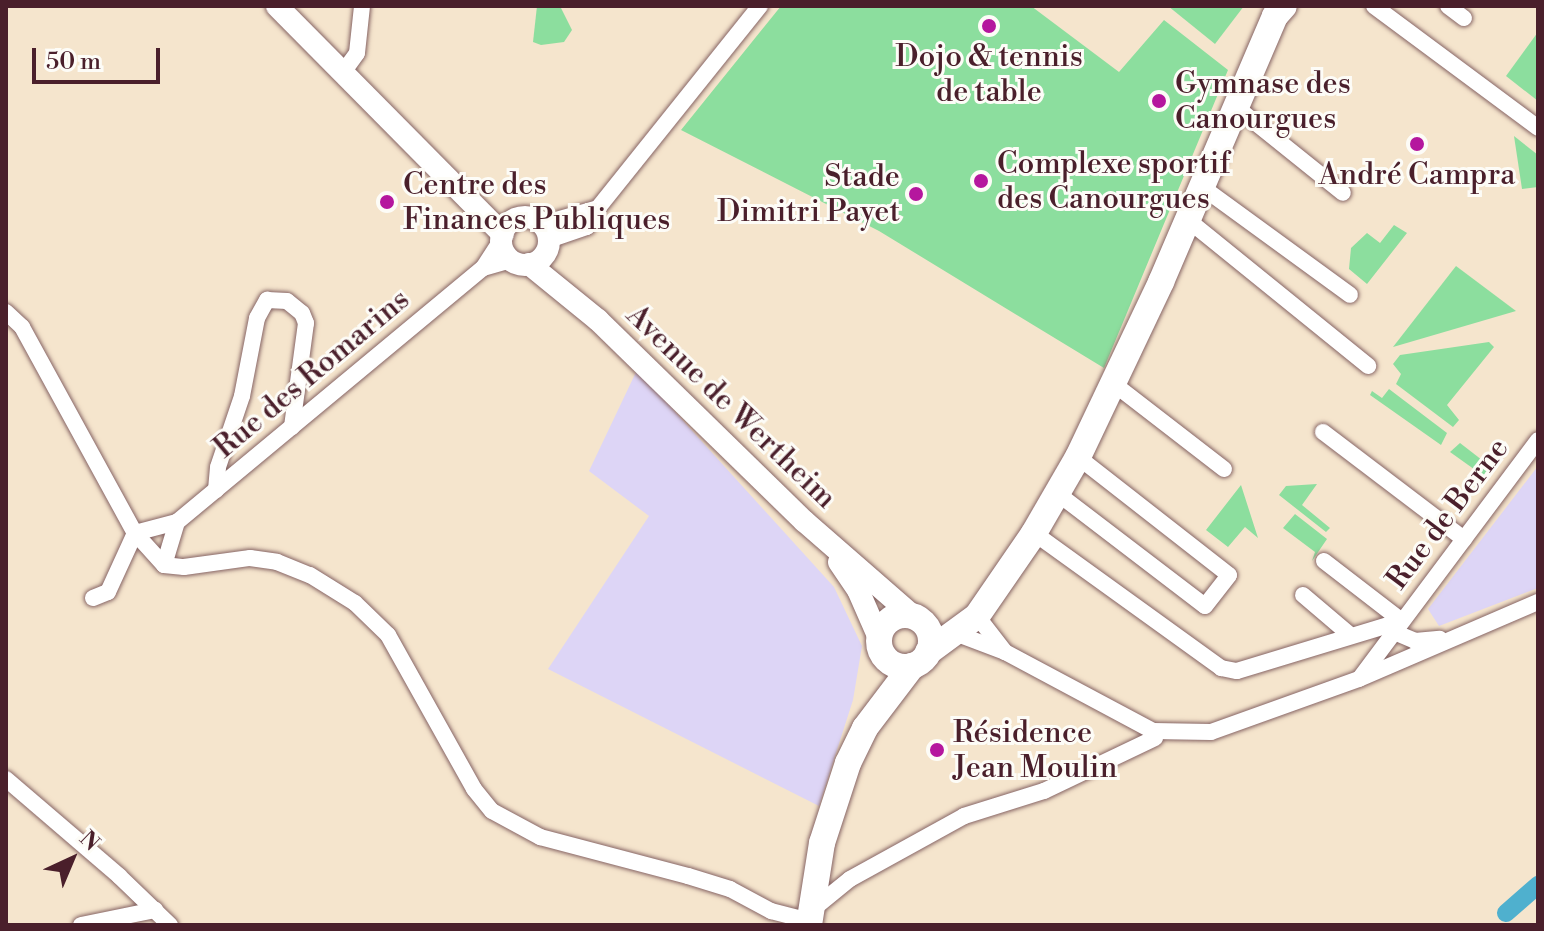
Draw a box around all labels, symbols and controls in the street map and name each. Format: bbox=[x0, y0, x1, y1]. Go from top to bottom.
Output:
marker: Dojo & tennis de table bbox=[980, 17, 998, 35]
scale bar bbox=[36, 32, 164, 82]
place label: Dojo & tennis de table bbox=[895, 39, 1083, 110]
text: 50 m bbox=[46, 47, 101, 77]
place label: Gymnase des Canourgues bbox=[1175, 66, 1351, 136]
marker: Gymnase des Canourgues bbox=[1150, 92, 1168, 110]
marker: André Campra bbox=[1408, 135, 1426, 153]
place label: Complexe sportif des Canourgues bbox=[997, 146, 1230, 216]
place label: André Campra bbox=[1319, 157, 1515, 193]
place label: Stade Dimitri Payet bbox=[717, 159, 900, 230]
place label: Centre des Finances Publiques bbox=[403, 167, 671, 238]
marker: Complexe sportif des Canourgues bbox=[972, 172, 990, 190]
marker: Stade Dimitri Payet bbox=[907, 185, 925, 203]
marker: Centre des Finances Publiques bbox=[378, 193, 396, 211]
street label: Rue des Romarins bbox=[207, 282, 417, 466]
street label: Avenue de Wertheim bbox=[619, 298, 843, 516]
street label: Rue de Berne bbox=[1379, 431, 1517, 597]
place label: Résidence Jean Moulin bbox=[953, 715, 1117, 786]
marker: Résidence Jean Moulin bbox=[928, 741, 946, 759]
north arrow bbox=[32, 819, 112, 899]
text: N bbox=[73, 826, 105, 857]

